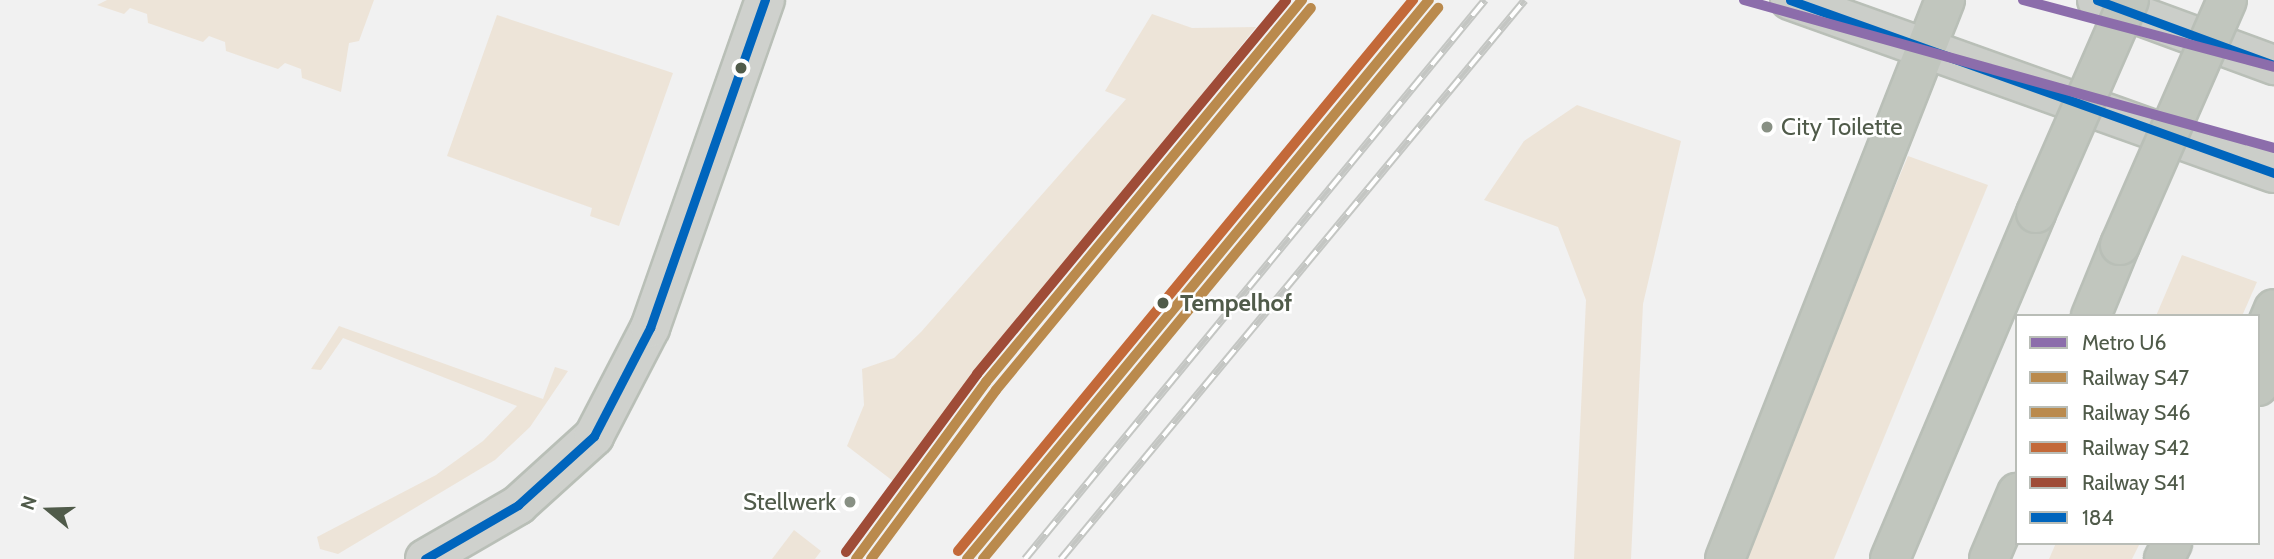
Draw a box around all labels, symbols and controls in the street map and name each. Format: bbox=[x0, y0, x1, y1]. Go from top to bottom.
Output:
unlabelled marker bbox=[734, 61, 748, 75]
place label: City Toilette bbox=[1781, 113, 1903, 141]
marker: City Toilette bbox=[1759, 119, 1775, 135]
place label: Tempelhof bbox=[1180, 289, 1292, 317]
marker: Tempelhof bbox=[1152, 292, 1174, 314]
legend bbox=[2015, 314, 2260, 545]
text: Metro U6 bbox=[2082, 330, 2166, 355]
text: Railway S47 bbox=[2082, 365, 2189, 390]
text: Railway S46 bbox=[2082, 400, 2190, 425]
text: Railway S42 bbox=[2082, 435, 2189, 460]
text: Railway S41 bbox=[2082, 470, 2185, 495]
north arrow bbox=[14, 475, 84, 545]
place label: Stellwerk bbox=[743, 488, 836, 516]
text: N bbox=[16, 493, 42, 513]
marker: Stellwerk bbox=[842, 494, 858, 510]
text: 184 bbox=[2082, 505, 2114, 530]

